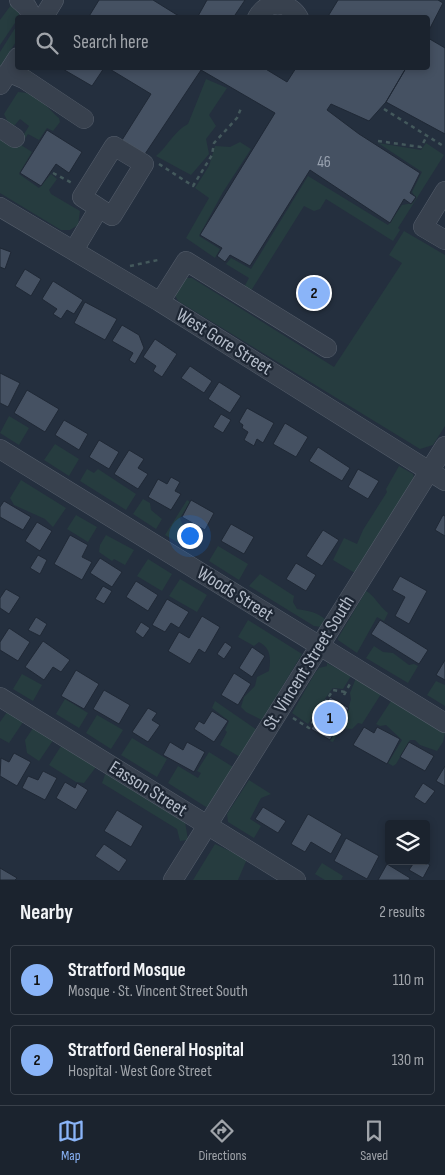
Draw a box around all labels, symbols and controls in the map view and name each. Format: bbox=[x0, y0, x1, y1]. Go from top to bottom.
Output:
search box bbox=[15, 15, 430, 70]
icon: search bbox=[33, 29, 61, 57]
text: Search here bbox=[73, 31, 149, 54]
house number: 46 bbox=[317, 153, 331, 172]
pin: 2 bbox=[298, 274, 330, 312]
street label: West Gore Street bbox=[172, 303, 276, 381]
your location bbox=[177, 523, 203, 549]
street label: Woods Street bbox=[193, 562, 278, 627]
street label: St. Vincent Street South bbox=[258, 592, 360, 734]
pin: 1 bbox=[314, 699, 346, 737]
street label: Easson Street bbox=[105, 756, 191, 822]
map controls bbox=[385, 820, 430, 865]
button: layers bbox=[385, 820, 430, 865]
text: Nearby bbox=[20, 900, 73, 925]
text: 2 results bbox=[379, 903, 425, 922]
text: Stratford Mosque bbox=[68, 959, 186, 982]
text: 1 bbox=[34, 971, 40, 990]
text: 110 m bbox=[393, 971, 424, 990]
text: Mosque · St. Vincent Street South bbox=[68, 982, 248, 1001]
text: Stratford General Hospital bbox=[68, 1039, 244, 1062]
text: 2 bbox=[33, 1051, 41, 1070]
text: 130 m bbox=[392, 1051, 424, 1070]
text: Hospital · West Gore Street bbox=[68, 1062, 212, 1081]
tab: Map bbox=[57, 1117, 85, 1164]
tab: Directions bbox=[198, 1117, 247, 1164]
tab: Saved bbox=[360, 1117, 388, 1164]

